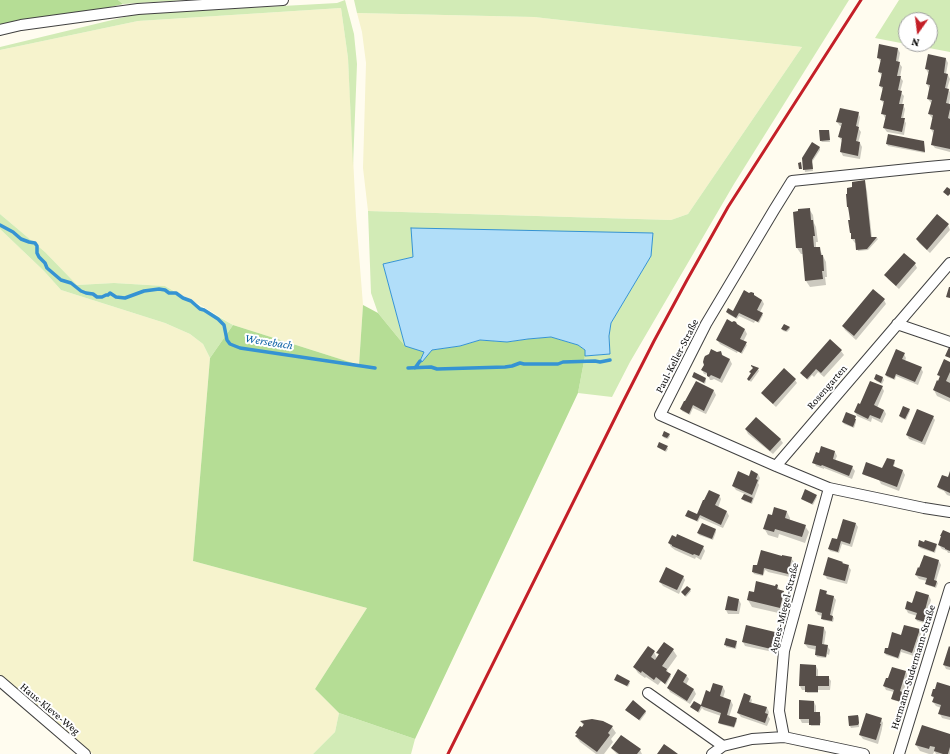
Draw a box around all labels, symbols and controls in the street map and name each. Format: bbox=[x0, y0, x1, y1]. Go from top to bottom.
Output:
north arrow bbox=[898, 12, 938, 52]
text: N bbox=[910, 36, 920, 49]
street label: Paul-Keller-Straße bbox=[653, 317, 701, 395]
water label: Wersebach bbox=[244, 331, 294, 353]
street label: Rosengarten bbox=[804, 362, 850, 412]
street label: Agnes-Miegel-Straße bbox=[766, 561, 802, 655]
street label: Hermann-Sudermann-Straße bbox=[888, 603, 938, 731]
street label: Haus-Kleve-Weg bbox=[17, 680, 83, 738]

